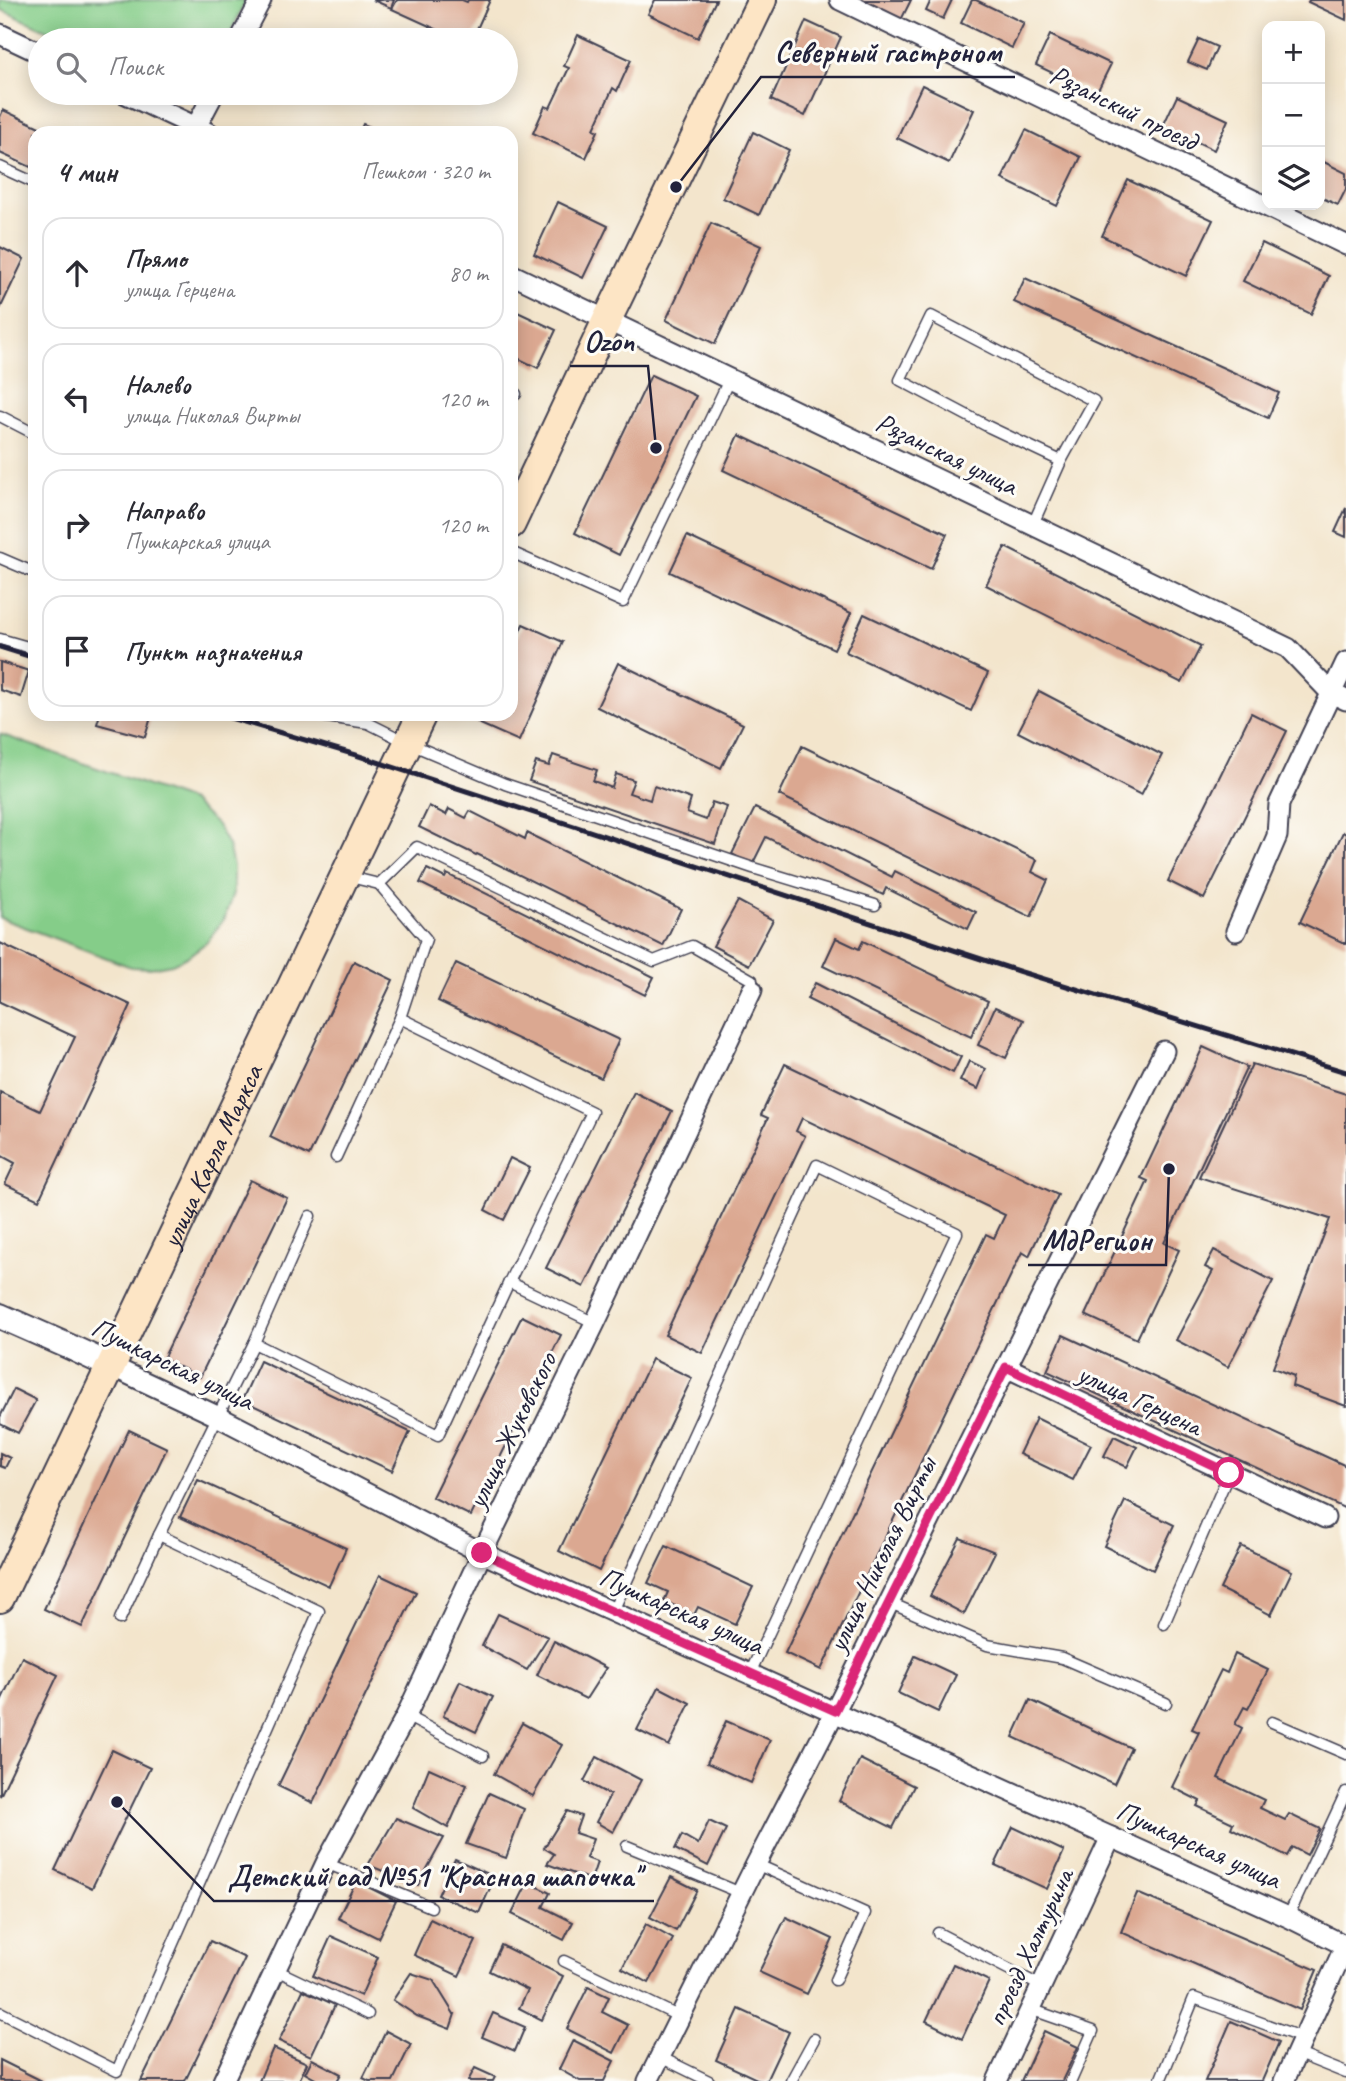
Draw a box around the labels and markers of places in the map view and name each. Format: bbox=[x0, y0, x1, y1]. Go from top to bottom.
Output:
callout: Северный гастроном bbox=[761, 26, 1015, 77]
callout: Ozon bbox=[570, 315, 648, 366]
callout: МдРегион bbox=[1028, 1214, 1166, 1265]
callout: Детский сад №51 "Красная шапочка" bbox=[214, 1850, 654, 1901]

